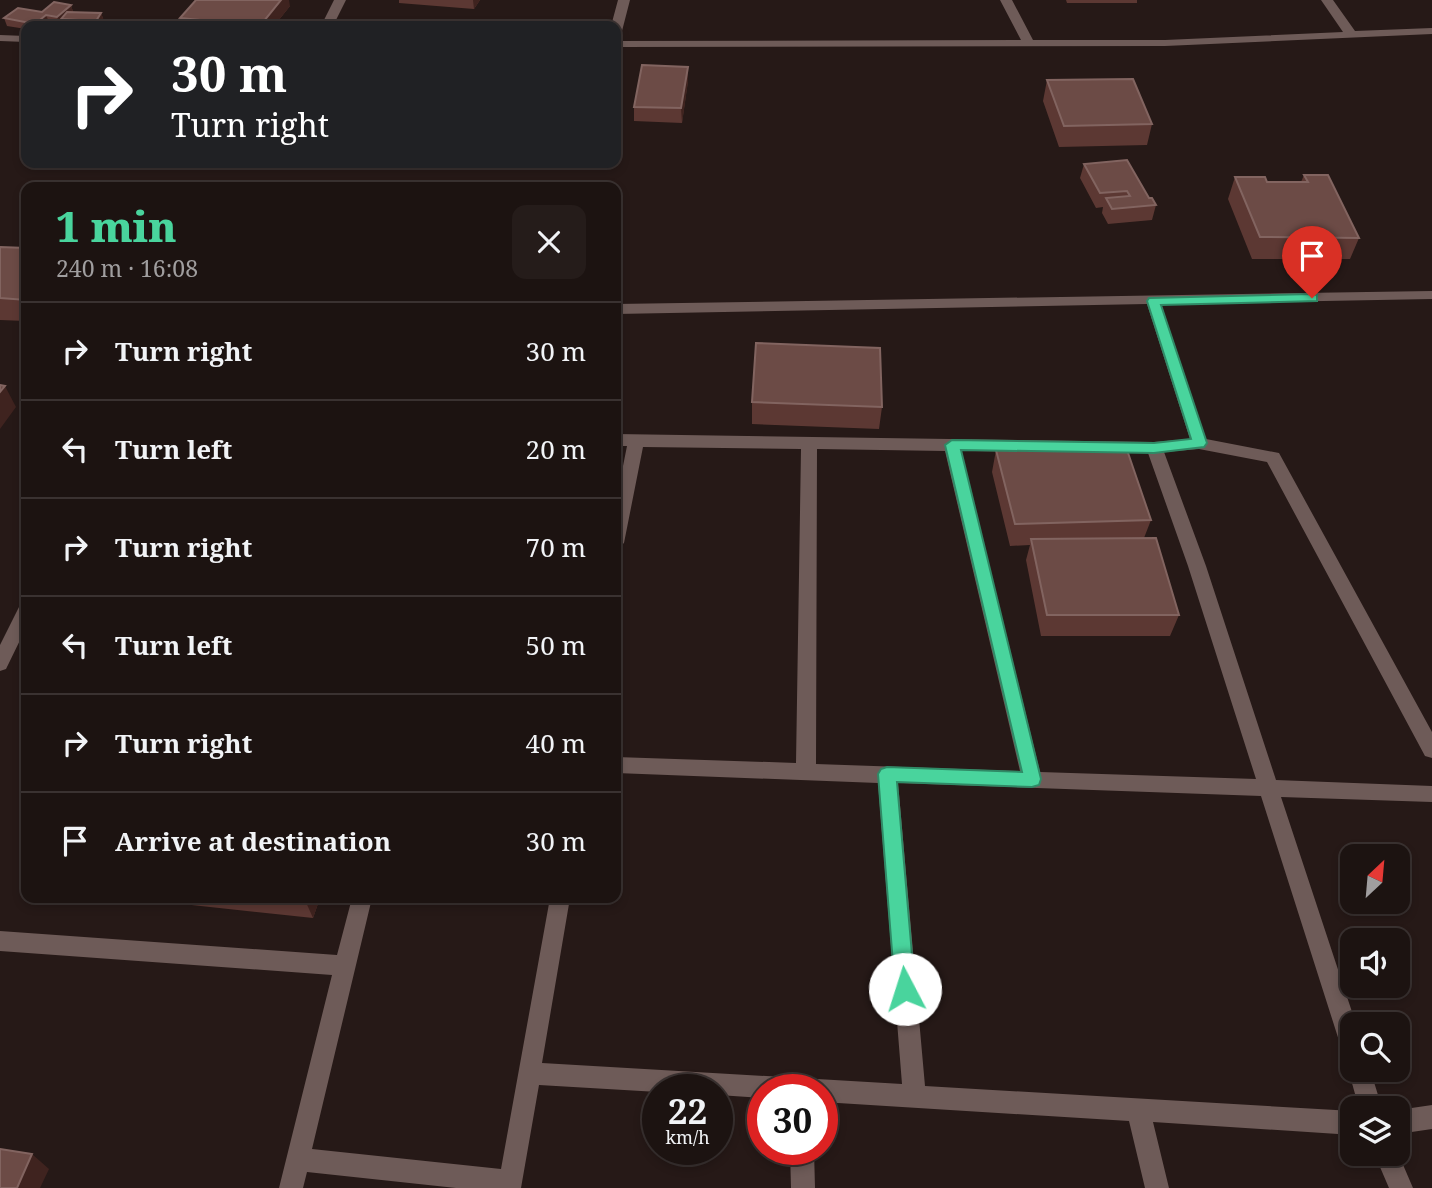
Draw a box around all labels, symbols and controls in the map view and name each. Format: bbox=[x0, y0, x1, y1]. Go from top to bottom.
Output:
text: 30 m bbox=[171, 40, 287, 106]
icon: right bbox=[56, 49, 147, 140]
text: Turn right bbox=[171, 103, 329, 146]
text: 1 min bbox=[56, 197, 177, 254]
button: close bbox=[512, 205, 586, 279]
pin bbox=[1282, 226, 1342, 298]
icon: arrive bbox=[1293, 237, 1331, 275]
text: 240 m · 16:08 bbox=[56, 252, 198, 284]
icon: right bbox=[56, 332, 94, 370]
text: Turn right bbox=[115, 333, 252, 369]
text: 30 m bbox=[526, 333, 586, 369]
icon: left bbox=[56, 430, 94, 468]
text: Turn left bbox=[115, 431, 232, 467]
text: 20 m bbox=[526, 431, 586, 467]
icon: right bbox=[56, 528, 94, 566]
text: Turn right bbox=[115, 529, 252, 565]
text: 70 m bbox=[526, 529, 586, 565]
icon: left bbox=[56, 626, 94, 664]
text: Turn left bbox=[115, 627, 232, 663]
text: 50 m bbox=[526, 627, 586, 663]
icon: right bbox=[56, 724, 94, 762]
text: Turn right bbox=[115, 725, 252, 761]
text: 40 m bbox=[526, 725, 586, 761]
icon: arrive bbox=[56, 822, 94, 860]
text: Arrive at destination bbox=[115, 823, 391, 859]
text: 30 m bbox=[526, 823, 586, 859]
north arrow bbox=[1340, 844, 1410, 914]
map controls bbox=[1340, 844, 1410, 1166]
button: sound bbox=[1340, 928, 1410, 998]
position arrow bbox=[868, 952, 942, 1026]
button: search bbox=[1340, 1012, 1410, 1082]
speed limit sign: 30 bbox=[747, 1074, 838, 1165]
text: 22 bbox=[668, 1087, 707, 1134]
button: layers bbox=[1340, 1096, 1410, 1166]
text: km/h bbox=[665, 1125, 710, 1149]

